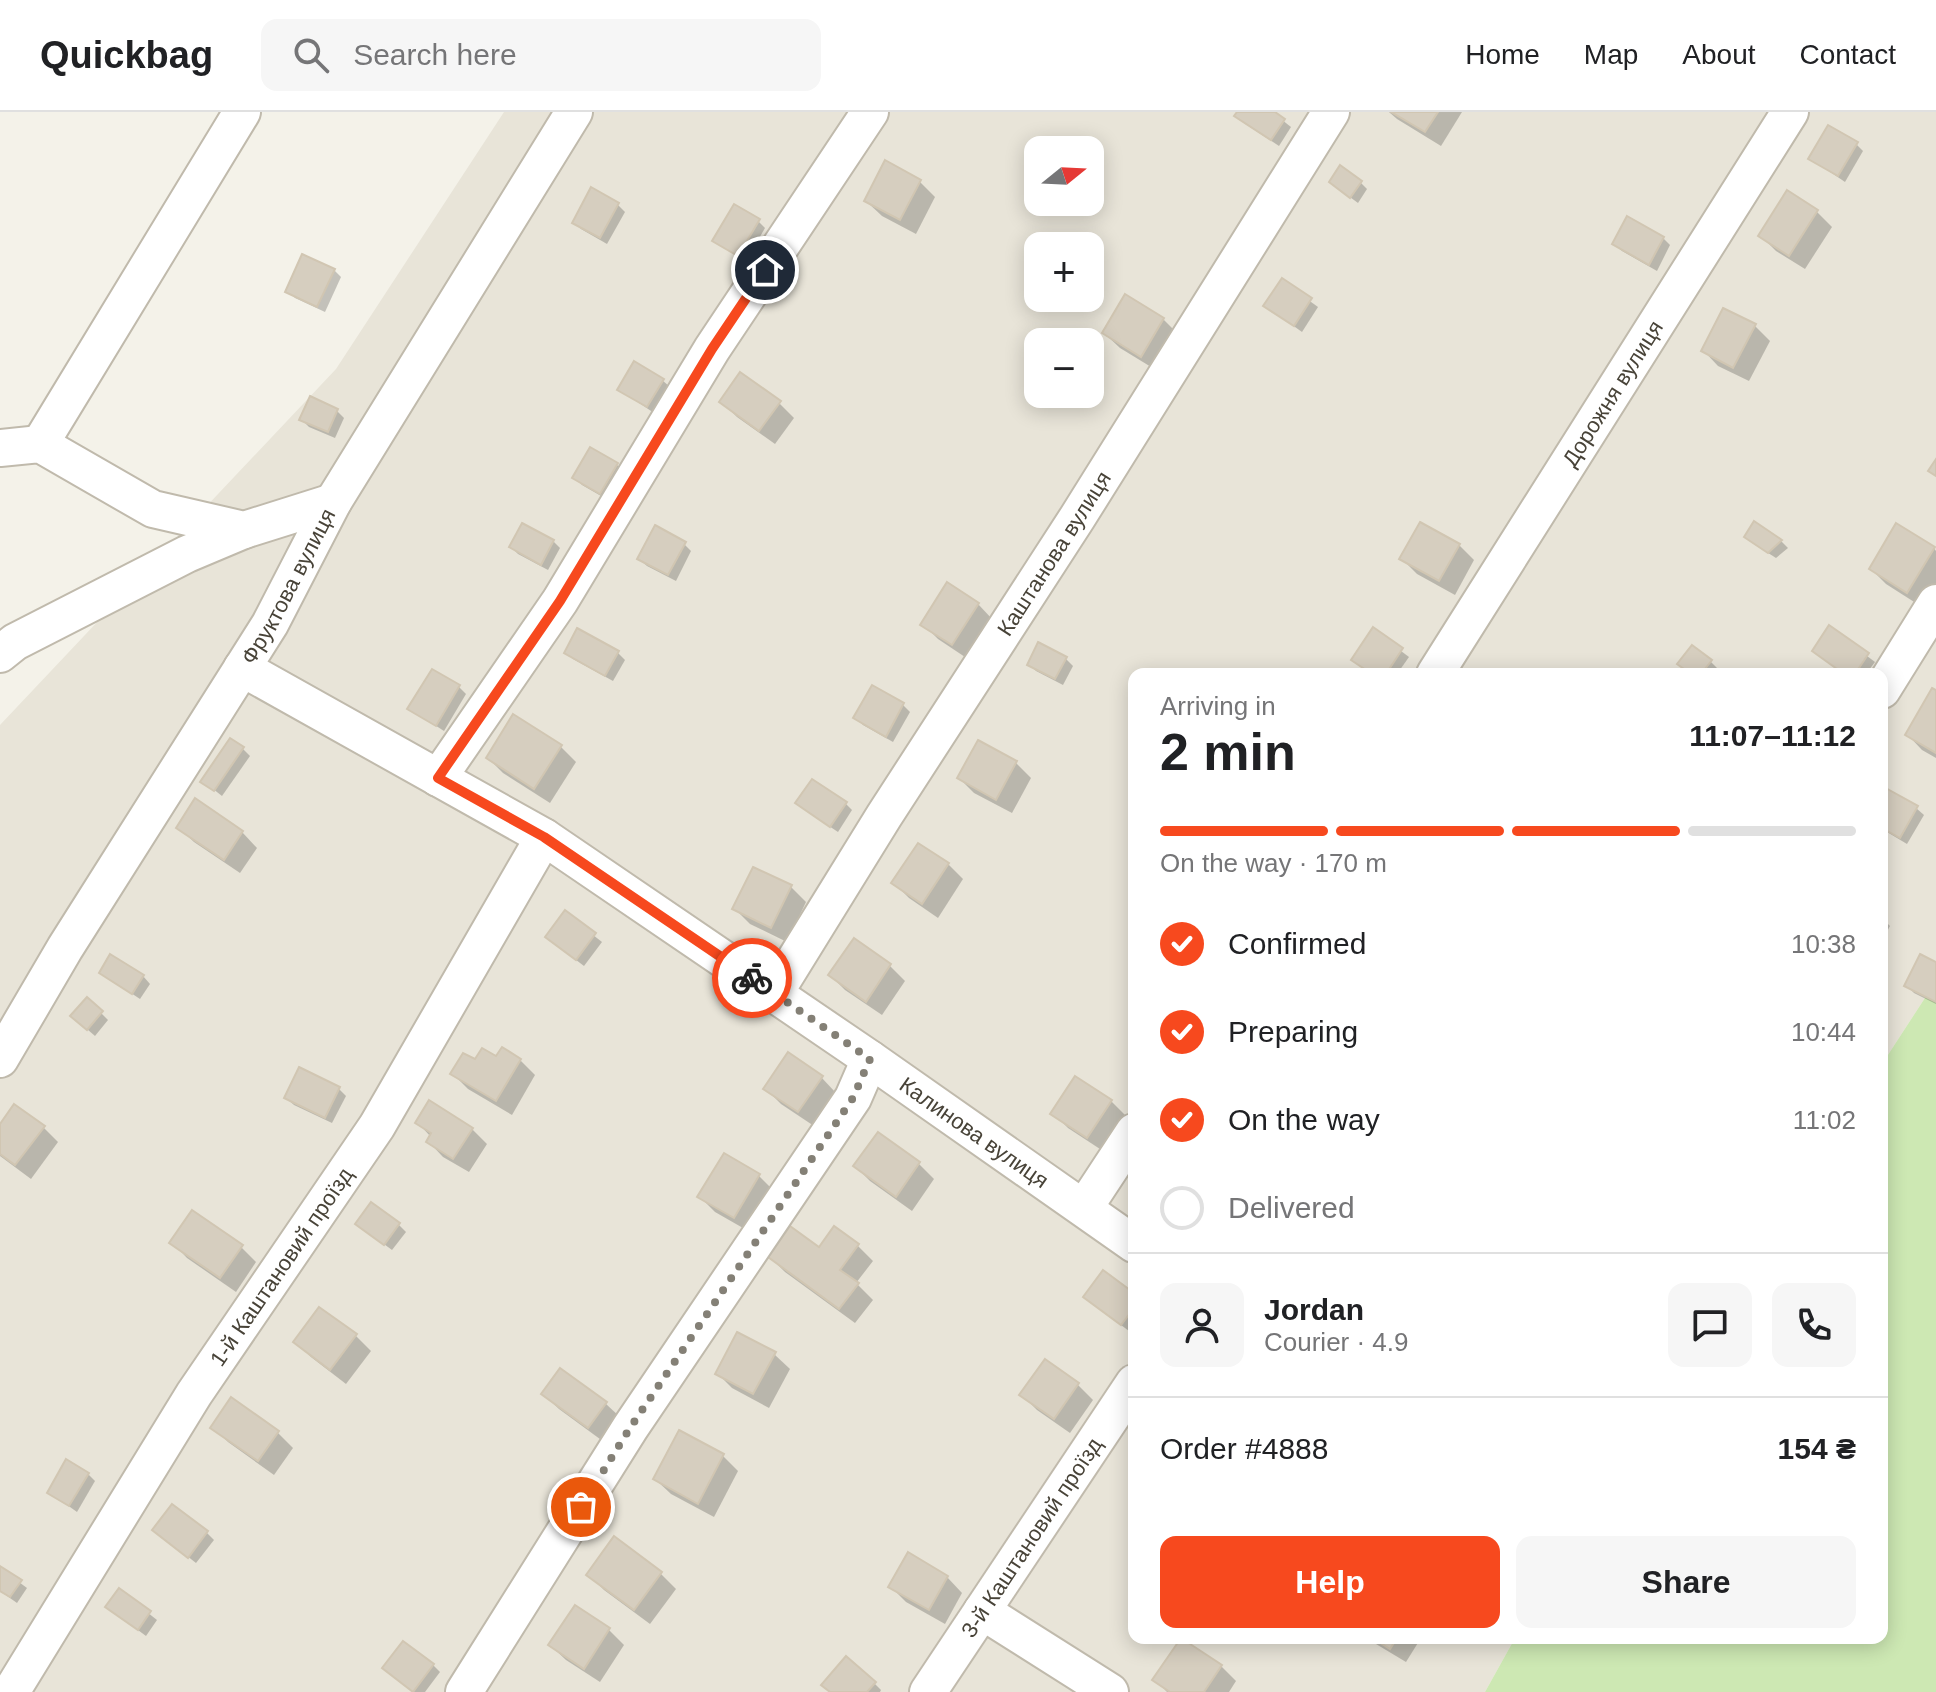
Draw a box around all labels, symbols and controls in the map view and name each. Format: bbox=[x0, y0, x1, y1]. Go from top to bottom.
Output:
search box bbox=[261, 19, 821, 91]
icon: search bbox=[289, 33, 333, 77]
text: Quickbag bbox=[40, 34, 213, 76]
text: Search here bbox=[353, 38, 517, 71]
text: Home bbox=[1465, 39, 1540, 70]
text: Map bbox=[1584, 39, 1638, 70]
text: About bbox=[1682, 39, 1756, 70]
text: Contact bbox=[1800, 39, 1896, 70]
north arrow bbox=[1024, 136, 1104, 216]
map controls bbox=[1024, 136, 1104, 408]
button: + bbox=[1024, 232, 1104, 312]
pin bbox=[731, 236, 799, 304]
icon: home bbox=[743, 248, 787, 292]
street label: Дорожня вулиця bbox=[1557, 316, 1668, 471]
button: − bbox=[1024, 328, 1104, 408]
street label: Каштанова вулиця bbox=[992, 467, 1116, 640]
street label: Фруктова вулиця bbox=[236, 504, 340, 669]
text: Arriving in bbox=[1160, 691, 1276, 721]
text: 11:07–11:12 bbox=[1689, 719, 1856, 752]
text: 2 min bbox=[1160, 723, 1296, 781]
text: On the way · 170 m bbox=[1160, 848, 1387, 878]
icon: check bbox=[1160, 922, 1204, 966]
text: Confirmed bbox=[1228, 927, 1366, 960]
text: 10:38 bbox=[1791, 929, 1856, 959]
courier bbox=[712, 938, 792, 1018]
icon: bike bbox=[730, 956, 774, 1000]
icon: check bbox=[1160, 1010, 1204, 1054]
text: Preparing bbox=[1228, 1015, 1358, 1048]
text: 10:44 bbox=[1791, 1017, 1856, 1047]
street label: Калинова вулиця bbox=[895, 1072, 1053, 1193]
icon: check bbox=[1160, 1098, 1204, 1142]
text: On the way bbox=[1228, 1103, 1380, 1136]
text: 11:02 bbox=[1793, 1105, 1856, 1135]
street label: 1-й Каштановий проїзд bbox=[205, 1163, 358, 1371]
text: Delivered bbox=[1228, 1191, 1355, 1224]
button: person bbox=[1160, 1283, 1244, 1367]
button: chat bbox=[1668, 1283, 1752, 1367]
button: phone bbox=[1772, 1283, 1856, 1367]
text: Jordan bbox=[1264, 1293, 1364, 1326]
text: Courier · 4.9 bbox=[1264, 1327, 1409, 1357]
text: Order #4888 bbox=[1160, 1432, 1328, 1465]
text: 154 ₴ bbox=[1778, 1432, 1856, 1465]
street label: 3-й Каштановий проїзд bbox=[956, 1433, 1107, 1642]
pin bbox=[547, 1473, 615, 1541]
icon: bag bbox=[559, 1485, 603, 1529]
button: Help bbox=[1160, 1536, 1500, 1628]
button: Share bbox=[1516, 1536, 1856, 1628]

